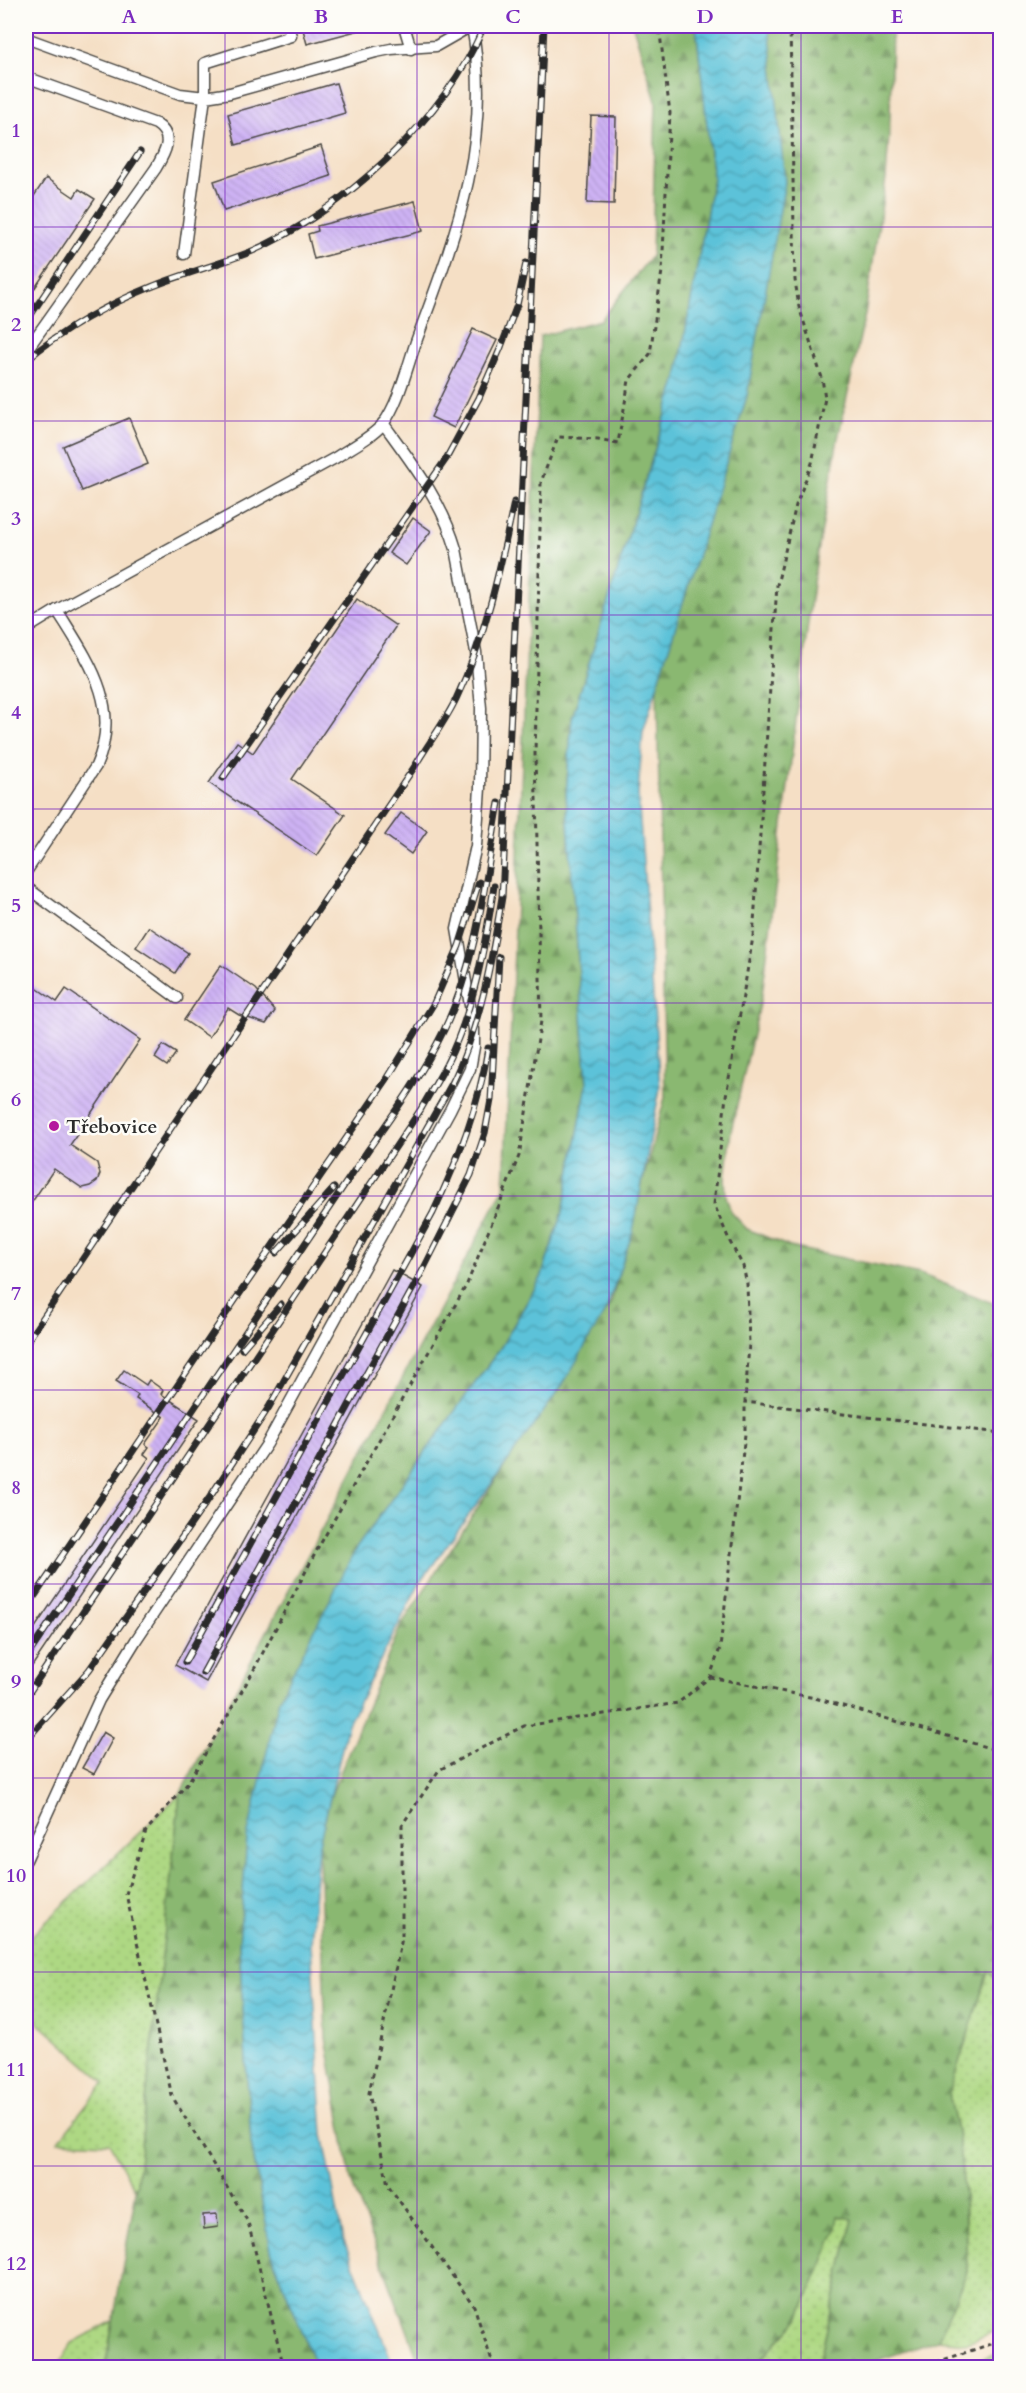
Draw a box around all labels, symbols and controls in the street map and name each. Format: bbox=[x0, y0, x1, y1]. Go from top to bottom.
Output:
text: A bbox=[121, 3, 137, 30]
text: B bbox=[314, 3, 328, 30]
text: C bbox=[505, 3, 521, 30]
text: D bbox=[696, 3, 714, 30]
text: E bbox=[891, 3, 903, 30]
text: 1 bbox=[11, 117, 21, 144]
text: 2 bbox=[11, 311, 21, 338]
text: 3 bbox=[11, 505, 21, 532]
text: 4 bbox=[11, 699, 21, 726]
text: 5 bbox=[11, 892, 21, 919]
text: 6 bbox=[11, 1086, 21, 1113]
place label: Třebovice bbox=[66, 1113, 157, 1140]
marker: Třebovice bbox=[47, 1119, 61, 1133]
text: 7 bbox=[11, 1280, 21, 1307]
text: 8 bbox=[11, 1474, 21, 1501]
text: 9 bbox=[11, 1668, 21, 1695]
text: 10 bbox=[6, 1862, 26, 1889]
text: 11 bbox=[6, 2056, 26, 2083]
text: 12 bbox=[6, 2250, 26, 2277]

